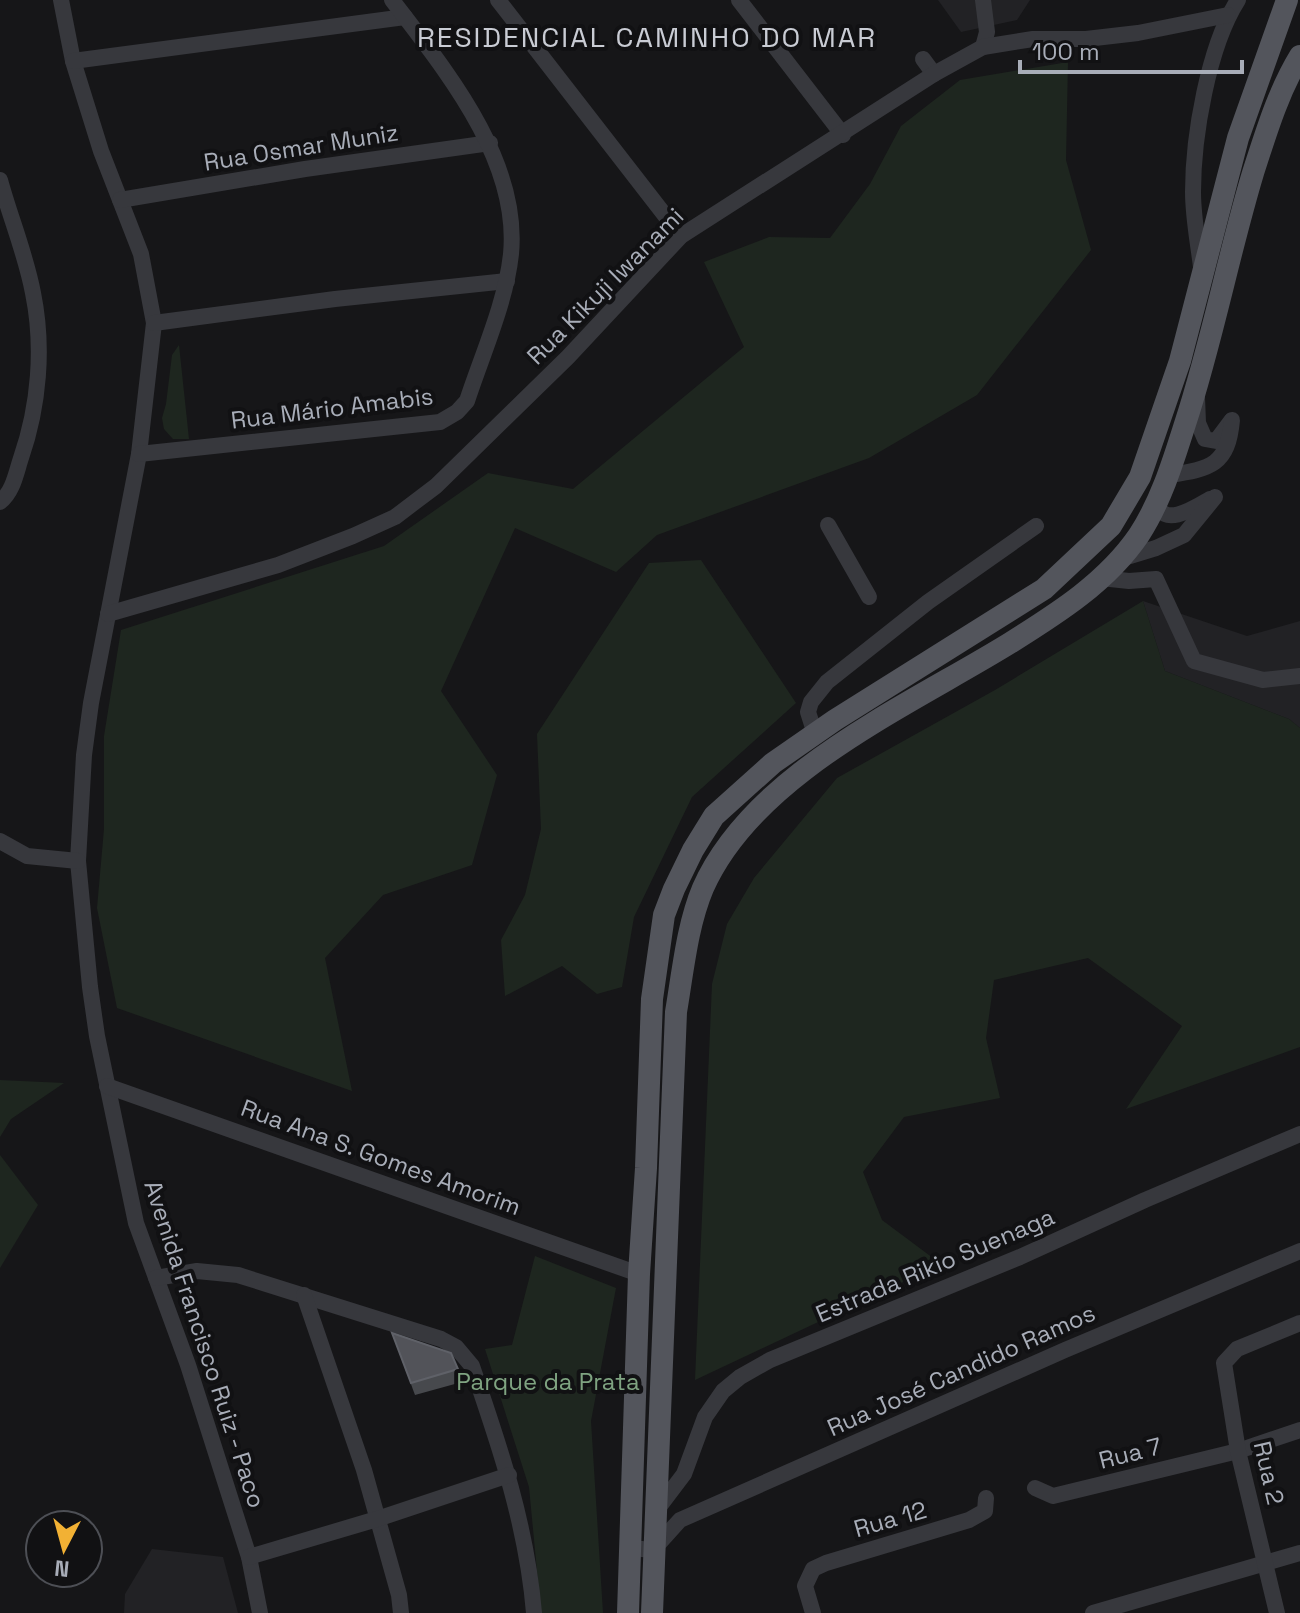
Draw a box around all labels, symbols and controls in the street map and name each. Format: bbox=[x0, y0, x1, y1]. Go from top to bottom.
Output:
district label: RESIDENCIAL CAMINHO DO MAR bbox=[417, 19, 877, 55]
scale bar bbox=[1020, 24, 1242, 74]
text: 100 m bbox=[1032, 36, 1100, 67]
street label: Rua Osmar Muniz bbox=[201, 116, 401, 178]
street label: Rua Kikuji Iwanami bbox=[520, 201, 690, 371]
street label: Rua Mário Amabis bbox=[229, 380, 435, 436]
street label: Rua Ana S. Gomes Amorim bbox=[237, 1092, 525, 1222]
street label: Avenida Francisco Ruiz - Paco bbox=[137, 1176, 273, 1512]
street label: Estrada Rikio Suenaga bbox=[811, 1201, 1059, 1329]
street label: Rua José Candido Ramos bbox=[822, 1297, 1100, 1443]
park label: Parque da Prata bbox=[456, 1366, 640, 1397]
street label: Rua 7 bbox=[1096, 1430, 1164, 1476]
street label: Rua 2 bbox=[1247, 1438, 1291, 1508]
street label: Rua 12 bbox=[850, 1494, 930, 1544]
north arrow bbox=[24, 1509, 104, 1589]
text: N bbox=[53, 1554, 71, 1584]

